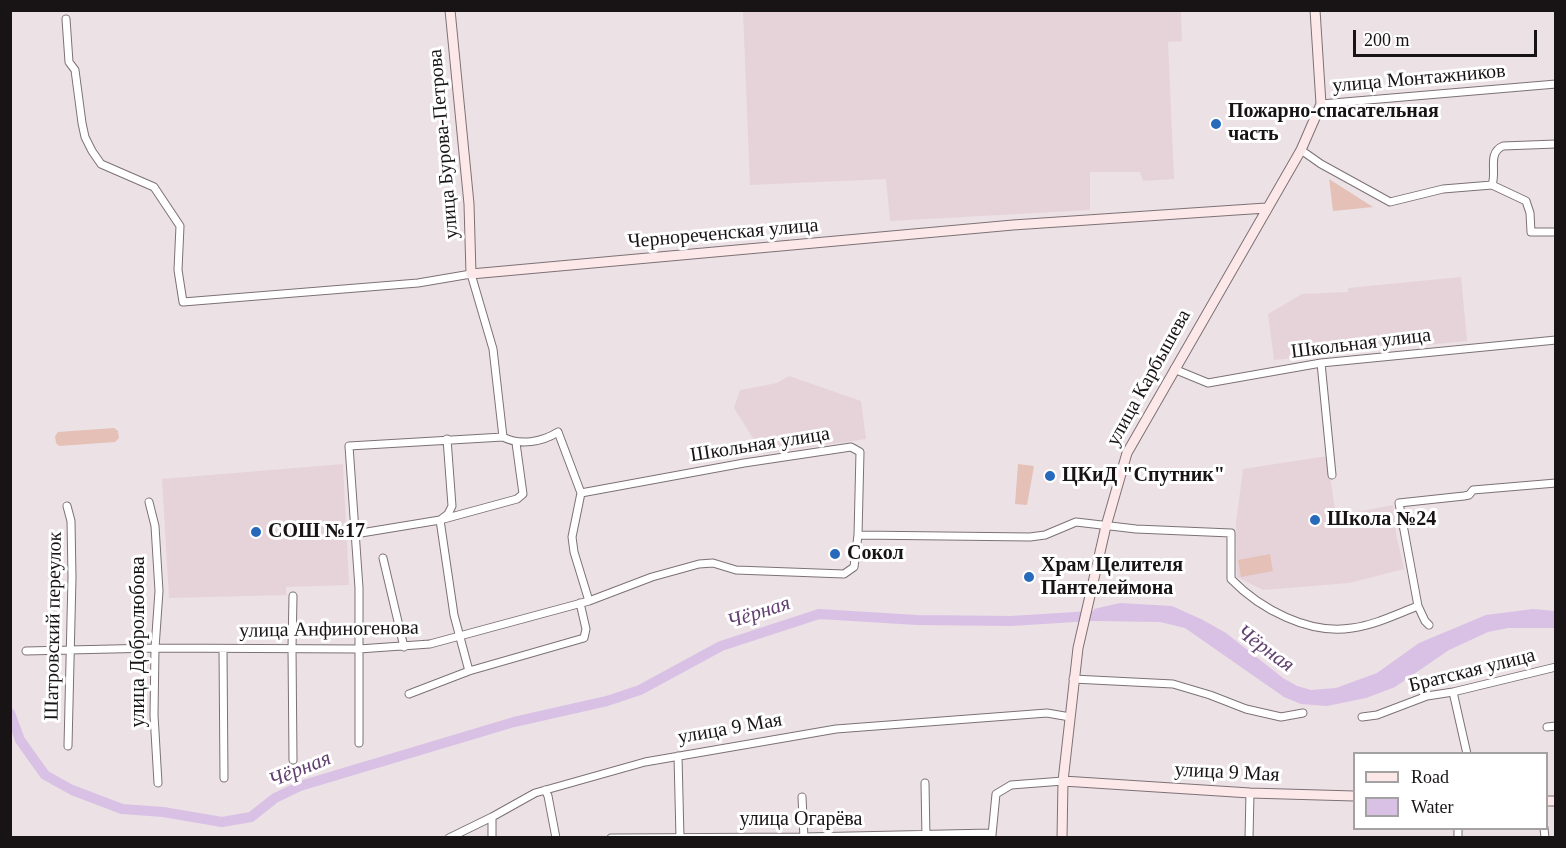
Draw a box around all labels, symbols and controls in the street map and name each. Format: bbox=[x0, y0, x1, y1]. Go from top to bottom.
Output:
scale bar bbox=[1356, 18, 1540, 56]
text: 200 m bbox=[1364, 30, 1410, 50]
street label: улица Бурова-Петрова bbox=[424, 48, 464, 240]
street label: улица Монтажников bbox=[1331, 59, 1507, 99]
place label: Пожарно-спасательная часть bbox=[1228, 100, 1439, 147]
marker: Пожарно-спасательная часть bbox=[1209, 117, 1223, 131]
street label: Чернореченская улица bbox=[627, 214, 819, 254]
street label: улица Карбышева bbox=[1102, 306, 1196, 450]
street label: Школьная улица bbox=[1290, 324, 1432, 364]
street label: Школьная улица bbox=[689, 422, 831, 468]
place label: ЦКиД "Спутник" bbox=[1062, 464, 1225, 488]
marker: ЦКиД "Спутник" bbox=[1043, 469, 1057, 483]
place label: Школа №24 bbox=[1327, 508, 1436, 532]
marker: Школа №24 bbox=[1308, 513, 1322, 527]
place label: СОШ №17 bbox=[268, 520, 365, 544]
marker: СОШ №17 bbox=[249, 525, 263, 539]
street label: Шатровский переулок bbox=[40, 531, 68, 721]
place label: Сокол bbox=[847, 542, 904, 566]
marker: Сокол bbox=[828, 547, 842, 561]
place label: Храм Целителя Пантелеймона bbox=[1041, 554, 1183, 601]
street label: улица Добролюбова bbox=[127, 556, 151, 728]
marker: Храм Целителя Пантелеймона bbox=[1022, 570, 1036, 584]
water label: Чёрная bbox=[724, 591, 794, 635]
street label: улица Анфиногенова bbox=[239, 616, 419, 644]
water label: Чёрная bbox=[1231, 620, 1299, 678]
street label: Братская улица bbox=[1406, 644, 1538, 698]
street label: улица 9 Мая bbox=[676, 708, 784, 750]
water label: Чёрная bbox=[265, 746, 335, 794]
legend bbox=[1353, 752, 1548, 830]
street label: улица 9 Мая bbox=[1174, 758, 1280, 788]
text: Road bbox=[1411, 767, 1449, 787]
text: Water bbox=[1411, 797, 1454, 817]
street label: улица Огарёва bbox=[740, 808, 862, 832]

